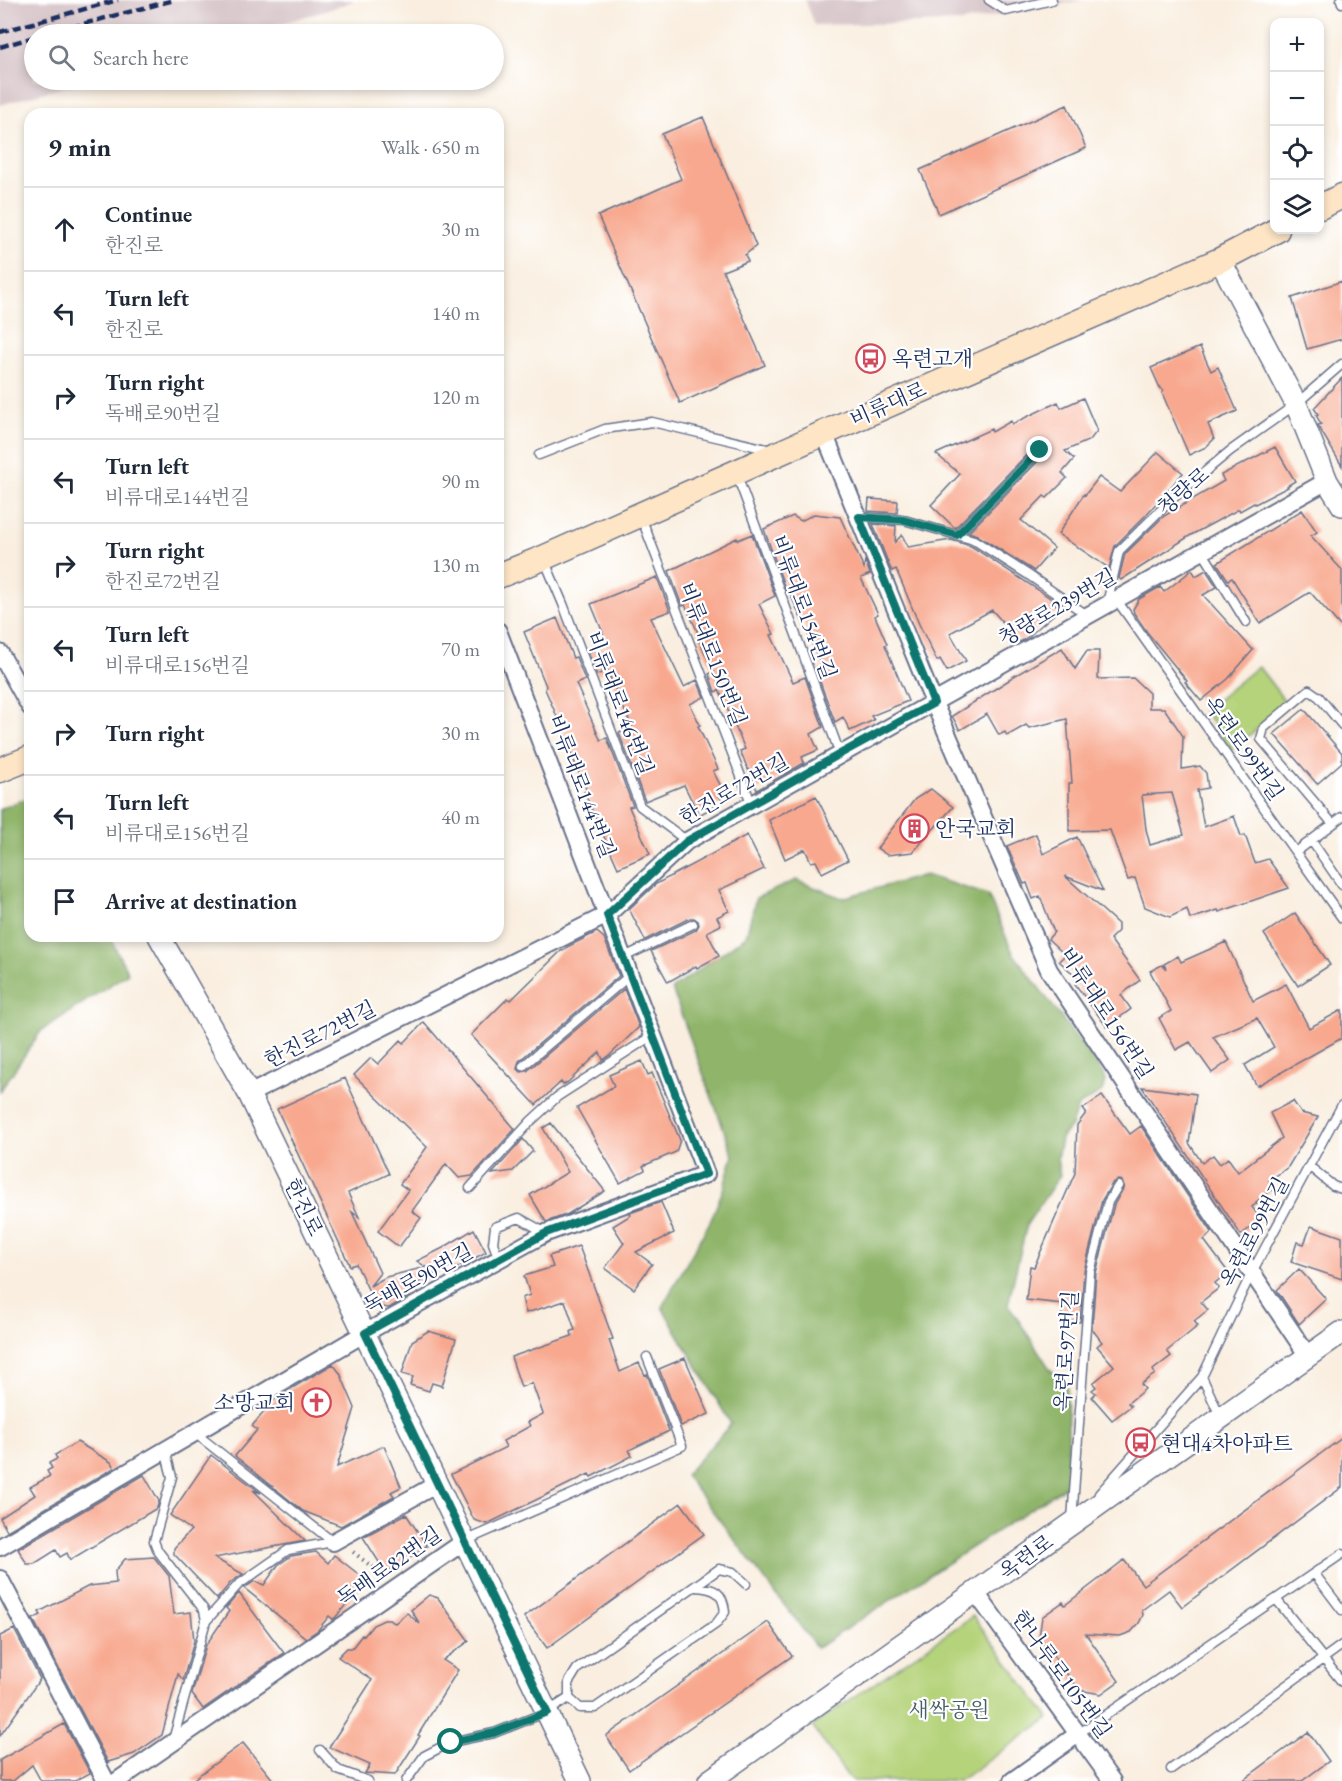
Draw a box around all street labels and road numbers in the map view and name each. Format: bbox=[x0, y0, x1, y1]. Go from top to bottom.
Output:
street label: 비류대로 bbox=[845, 375, 931, 433]
street label: 청량로 bbox=[1151, 461, 1215, 521]
street label: 비류대로154번길 bbox=[765, 531, 843, 683]
street label: 청량로239번길 bbox=[993, 562, 1121, 652]
street label: 비류대로150번길 bbox=[673, 578, 753, 730]
street label: 비류대로146번길 bbox=[580, 627, 660, 779]
street label: 옥련로99번길 bbox=[1198, 690, 1290, 806]
street label: 비류대로144번길 bbox=[542, 710, 622, 862]
street label: 한진로72번길 bbox=[675, 747, 793, 831]
street label: 비류대로156번길 bbox=[1054, 942, 1160, 1084]
street label: 한진로72번길 bbox=[260, 994, 380, 1074]
street label: 옥련로99번길 bbox=[1214, 1172, 1294, 1292]
street label: 한진로 bbox=[279, 1174, 329, 1240]
street label: 독배로90번길 bbox=[358, 1237, 478, 1319]
street label: 옥련로97번길 bbox=[1048, 1289, 1084, 1413]
street label: 독배로82번길 bbox=[331, 1520, 447, 1612]
street label: 옥련로 bbox=[993, 1528, 1059, 1586]
street label: 한나루로105번길 bbox=[1006, 1605, 1118, 1743]

